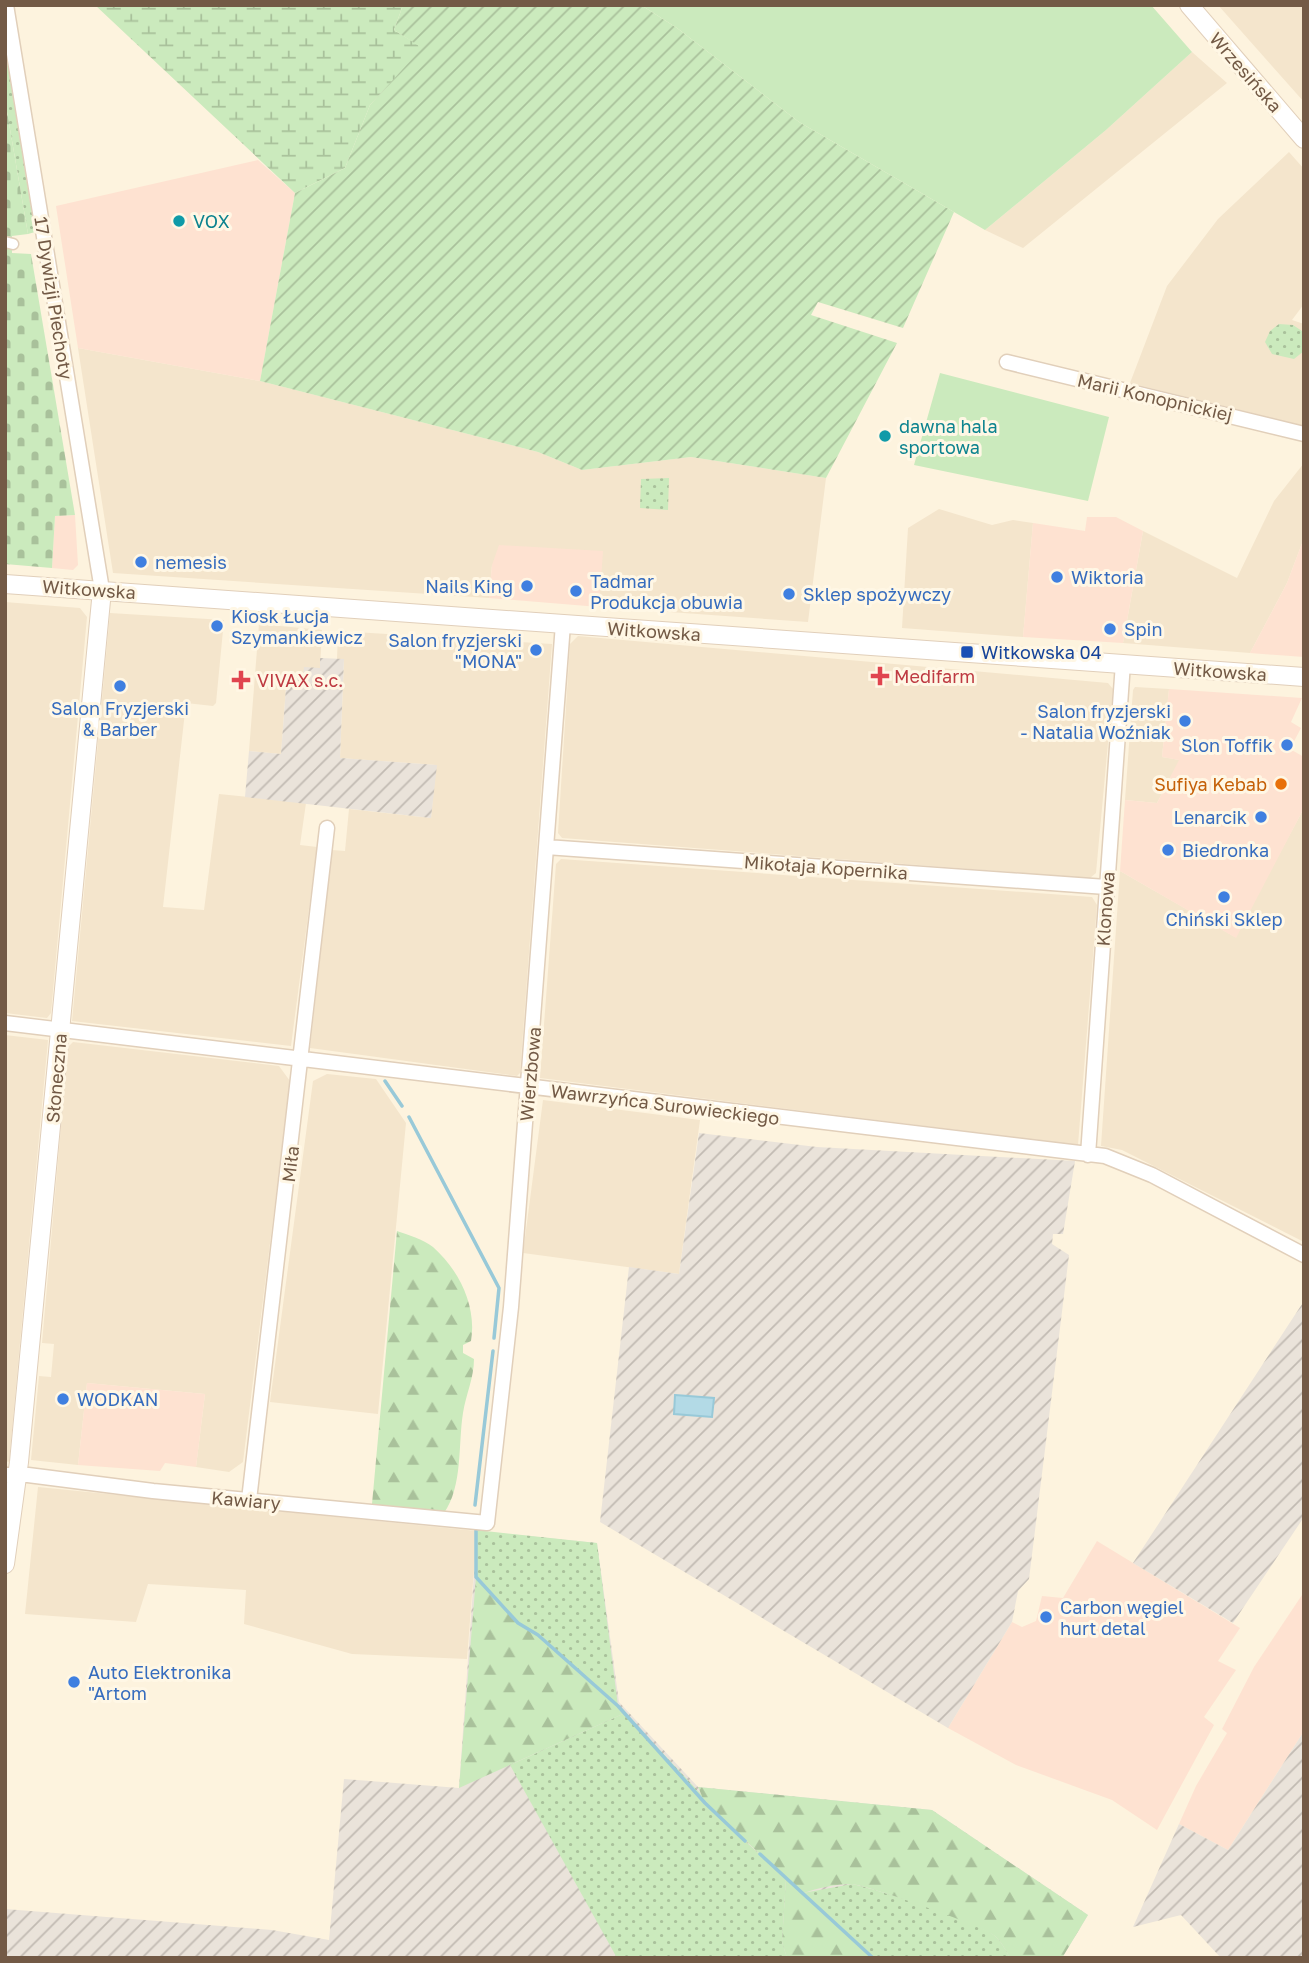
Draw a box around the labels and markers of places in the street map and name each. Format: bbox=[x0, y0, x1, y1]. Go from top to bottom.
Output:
place label: VOX bbox=[193, 210, 230, 232]
marker: VOX bbox=[171, 213, 187, 229]
place label: dawna hala sportowa bbox=[899, 415, 998, 458]
marker: dawna hala sportowa bbox=[877, 428, 893, 444]
place label: nemesis bbox=[155, 551, 227, 573]
marker: nemesis bbox=[133, 554, 149, 570]
place label: Wiktoria bbox=[1071, 566, 1144, 588]
marker: Wiktoria bbox=[1049, 569, 1065, 585]
place label: Tadmar Produkcja obuwia bbox=[590, 570, 743, 613]
place label: Nails King bbox=[425, 575, 513, 597]
marker: Nails King bbox=[519, 578, 535, 594]
marker: Tadmar Produkcja obuwia bbox=[568, 583, 584, 599]
place label: Sklep spożywczy bbox=[803, 583, 951, 605]
marker: Sklep spożywczy bbox=[781, 586, 797, 602]
place label: Kiosk Łucja Szymankiewicz bbox=[231, 605, 363, 648]
marker: Kiosk Łucja Szymankiewicz bbox=[209, 618, 225, 634]
place label: Spin bbox=[1124, 618, 1162, 640]
marker: Spin bbox=[1102, 621, 1118, 637]
place label: Salon fryzjerski "MONA" bbox=[388, 629, 522, 672]
place label: Witkowska 04 bbox=[981, 641, 1102, 663]
marker: Salon fryzjerski "MONA" bbox=[528, 642, 544, 658]
marker: Witkowska 04 bbox=[959, 644, 975, 660]
place label: Medifarm bbox=[894, 665, 975, 687]
marker: Medifarm bbox=[872, 668, 888, 684]
place label: VIVAX s.c. bbox=[257, 669, 343, 691]
marker: VIVAX s.c. bbox=[231, 670, 251, 690]
marker: Salon Fryzjerski & Barber bbox=[112, 678, 128, 694]
place label: Salon Fryzjerski & Barber bbox=[51, 697, 189, 740]
place label: Salon fryzjerski - Natalia Woźniak bbox=[1021, 700, 1171, 743]
marker: Salon fryzjerski - Natalia Woźniak bbox=[1177, 713, 1193, 729]
place label: Slon Toffik bbox=[1181, 734, 1273, 756]
marker: Slon Toffik bbox=[1279, 737, 1295, 753]
place label: Sufiya Kebab bbox=[1154, 773, 1267, 795]
marker: Sufiya Kebab bbox=[1273, 776, 1289, 792]
place label: Lenarcik bbox=[1174, 806, 1247, 828]
marker: Lenarcik bbox=[1253, 809, 1269, 825]
place label: Biedronka bbox=[1182, 839, 1269, 861]
marker: Biedronka bbox=[1160, 842, 1176, 858]
marker: Chiński Sklep bbox=[1216, 889, 1232, 905]
place label: Chiński Sklep bbox=[1165, 908, 1283, 930]
place label: WODKAN bbox=[77, 1388, 159, 1410]
marker: WODKAN bbox=[55, 1391, 71, 1407]
place label: Carbon węgiel hurt detal bbox=[1060, 1596, 1184, 1639]
marker: Carbon węgiel hurt detal bbox=[1038, 1609, 1054, 1625]
place label: Auto Elektronika "Artom bbox=[88, 1661, 232, 1704]
marker: Auto Elektronika "Artom bbox=[66, 1674, 82, 1690]

